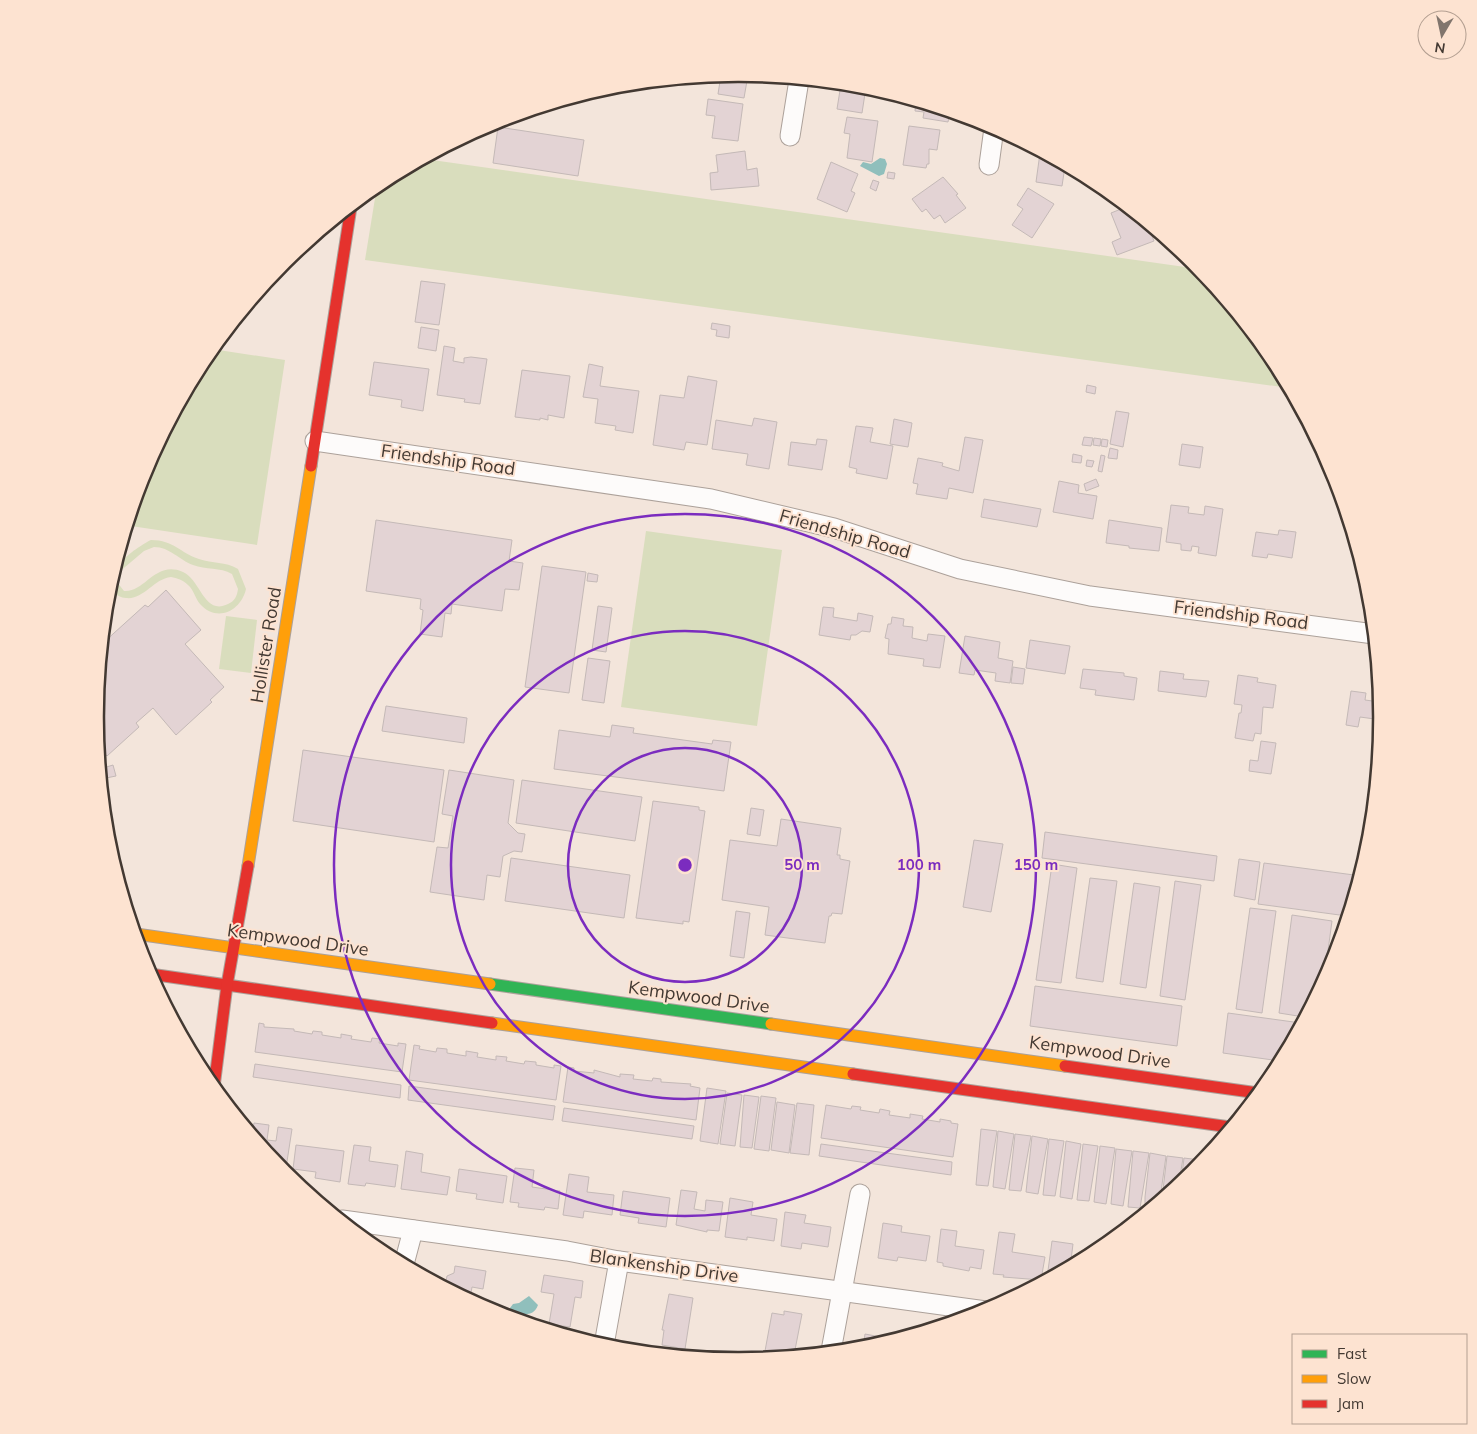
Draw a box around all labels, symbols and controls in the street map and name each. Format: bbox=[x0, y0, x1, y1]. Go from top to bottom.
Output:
north arrow bbox=[1417, 10, 1467, 60]
text: N bbox=[1433, 38, 1447, 58]
street label: Friendship Road bbox=[379, 439, 517, 480]
street label: Friendship Road bbox=[777, 504, 913, 563]
street label: Hollister Road bbox=[245, 585, 286, 705]
street label: Friendship Road bbox=[1173, 595, 1310, 634]
text: 50 m bbox=[784, 855, 820, 874]
text: 100 m bbox=[897, 855, 941, 874]
text: 150 m bbox=[1014, 855, 1058, 874]
centre of rings bbox=[676, 856, 694, 874]
street label: Kempwood Drive bbox=[226, 918, 370, 961]
street label: Kempwood Drive bbox=[627, 975, 771, 1018]
street label: Kempwood Drive bbox=[1028, 1030, 1172, 1073]
street label: Blankenship Drive bbox=[588, 1244, 740, 1287]
legend bbox=[1292, 1334, 1467, 1424]
text: Fast bbox=[1337, 1344, 1367, 1363]
text: Slow bbox=[1337, 1369, 1371, 1388]
text: Jam bbox=[1337, 1394, 1364, 1413]

